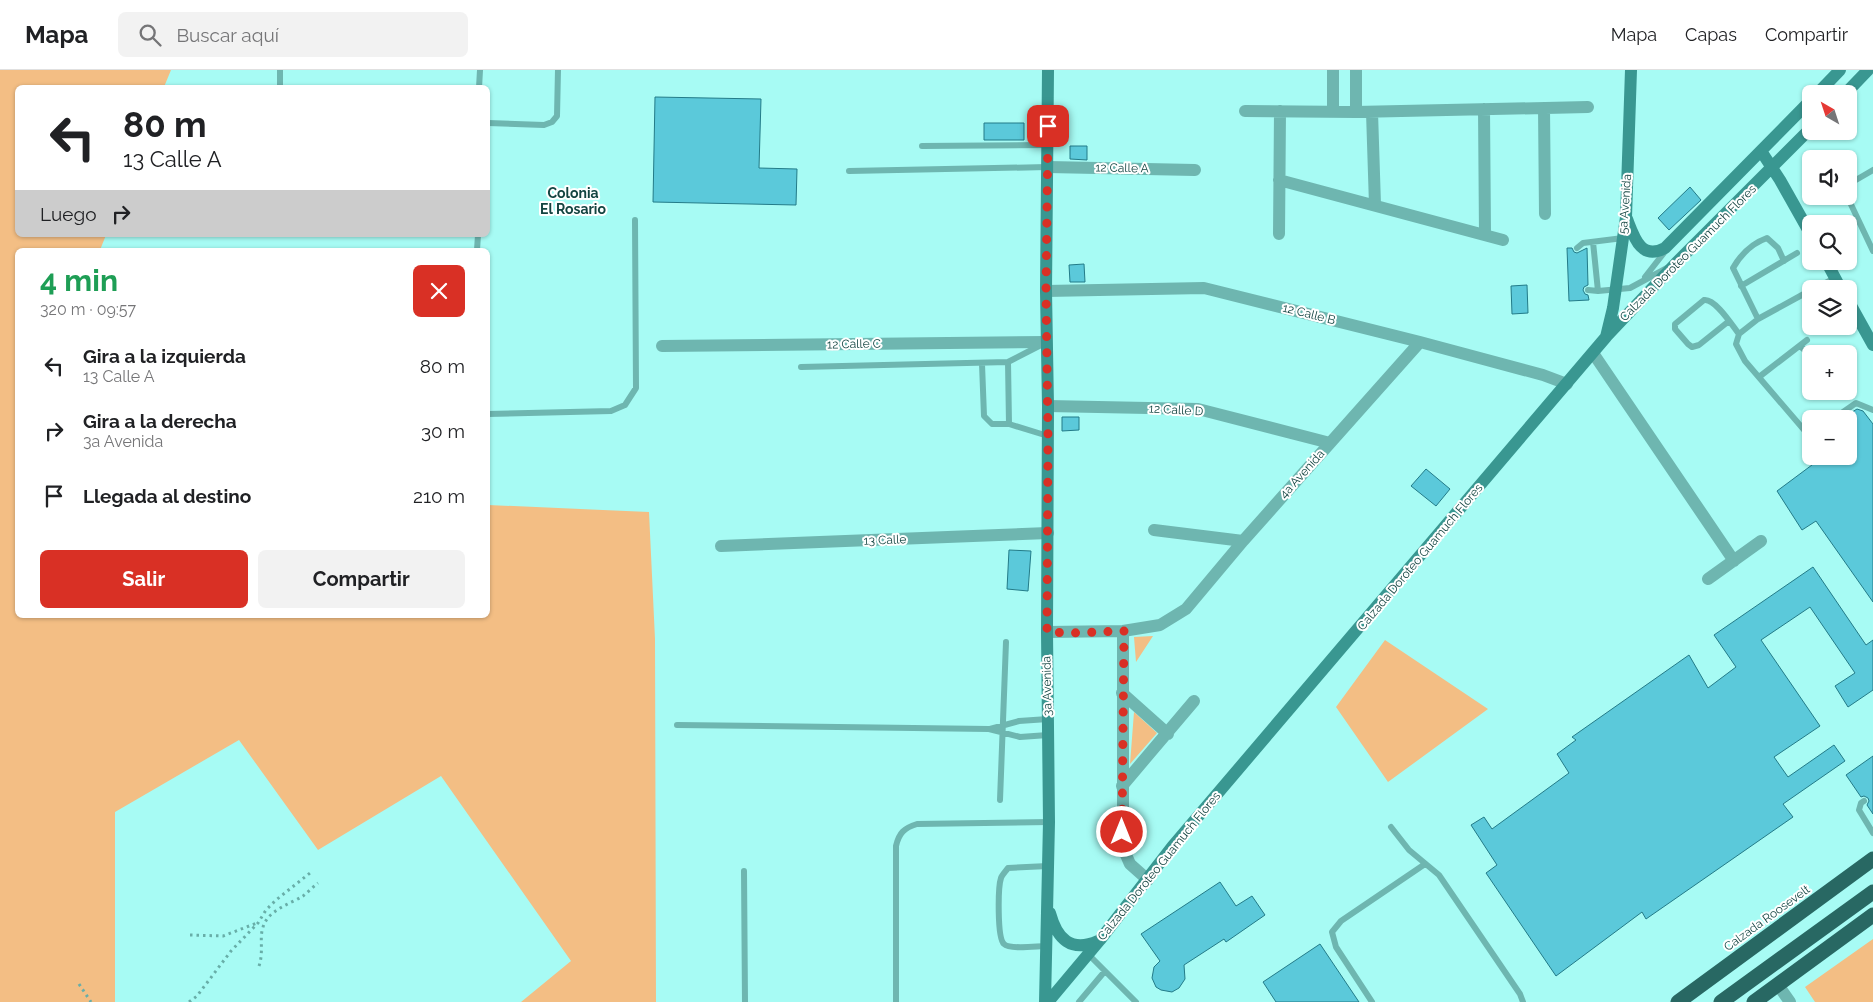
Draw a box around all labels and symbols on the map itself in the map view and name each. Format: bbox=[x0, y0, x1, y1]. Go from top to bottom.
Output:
north arrow bbox=[1802, 85, 1858, 140]
pin bbox=[1027, 105, 1069, 147]
street label: 12 Calle A bbox=[1095, 161, 1149, 175]
street label: 5a Avenida bbox=[1616, 173, 1634, 235]
street label: Calzada Doroteo Guamuch Flores bbox=[1617, 182, 1759, 324]
district label: Colonia El Rosario bbox=[540, 185, 606, 217]
street label: 12 Calle B bbox=[1281, 301, 1337, 327]
street label: 12 Calle C bbox=[827, 337, 881, 351]
street label: 12 Calle D bbox=[1148, 402, 1204, 418]
street label: 4a Avenida bbox=[1277, 447, 1327, 501]
street label: Calzada Doroteo Guamuch Flores bbox=[1355, 481, 1486, 633]
street label: 13 Calle bbox=[863, 532, 907, 548]
street label: 3a Avenida bbox=[1039, 656, 1055, 716]
street label: Calzada Doroteo Guamuch Flores bbox=[1095, 789, 1223, 943]
position arrow bbox=[1095, 805, 1147, 857]
street label: Calzada Roosevelt bbox=[1721, 882, 1813, 954]

